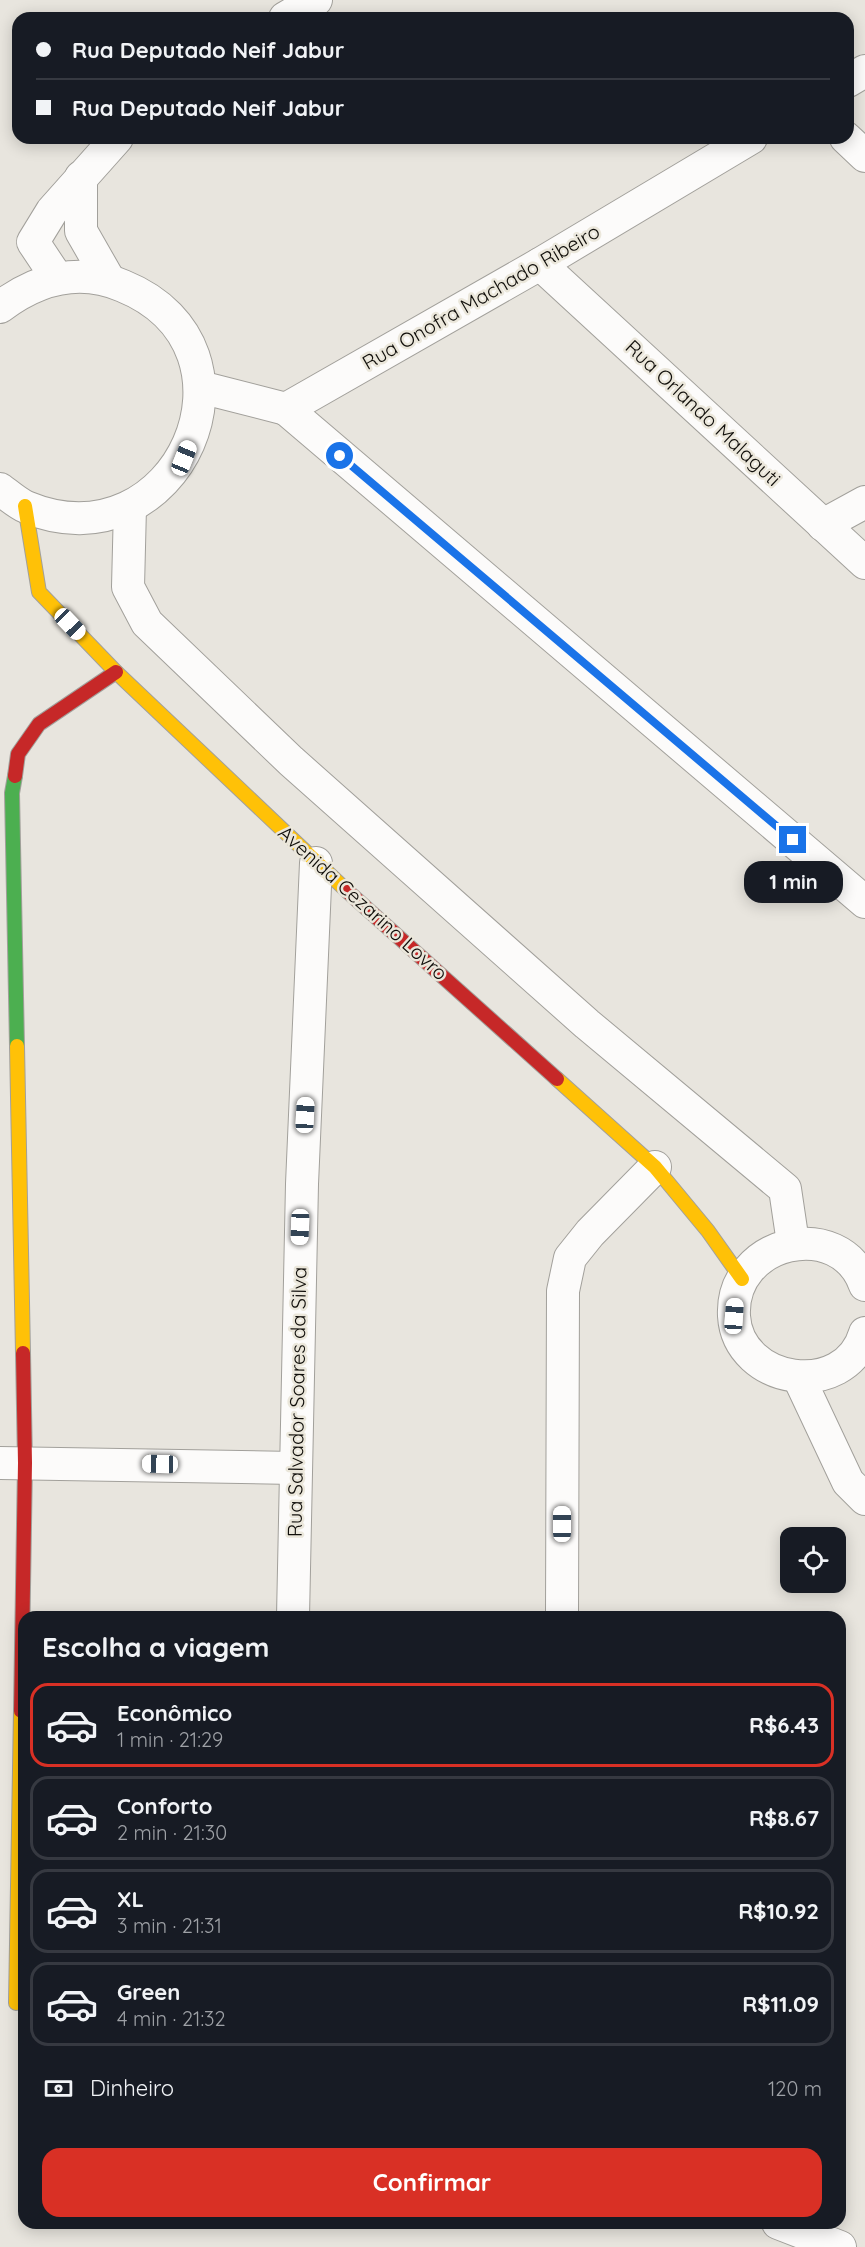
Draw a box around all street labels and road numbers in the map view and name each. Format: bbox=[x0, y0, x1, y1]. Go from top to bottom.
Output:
street label: Rua Onofra Machado Ribeiro bbox=[357, 218, 604, 375]
street label: Rua Orlando Malaguti bbox=[620, 334, 786, 491]
street label: Avenida Cezarino Lovro bbox=[273, 820, 453, 985]
street label: Rua Salvador Soares da Silva bbox=[282, 1267, 311, 1537]

